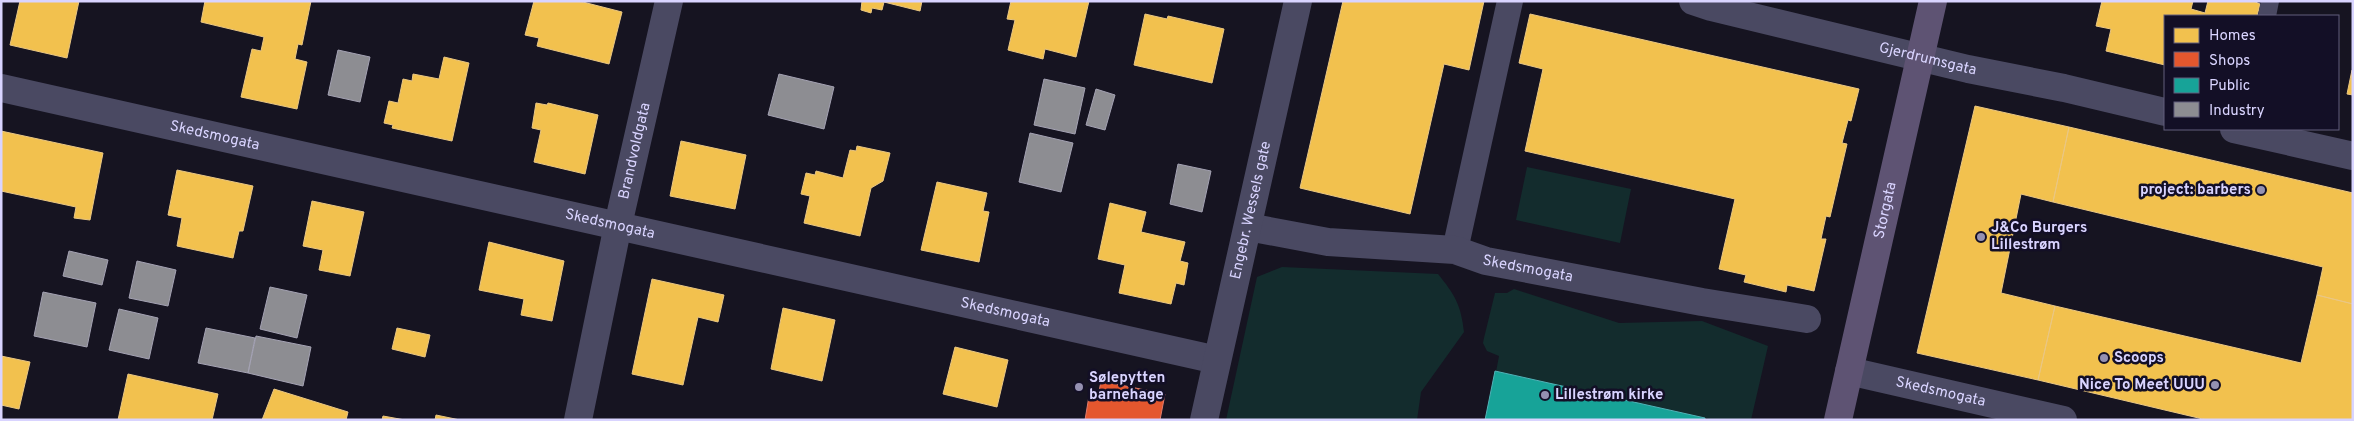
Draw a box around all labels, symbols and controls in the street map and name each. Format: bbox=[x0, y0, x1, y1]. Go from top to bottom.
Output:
legend bbox=[2164, 15, 2339, 130]
text: Homes bbox=[2209, 27, 2256, 46]
street label: Gjerdrumsgata bbox=[1877, 38, 1978, 80]
text: Shops bbox=[2209, 52, 2250, 71]
text: Public bbox=[2209, 77, 2250, 96]
street label: Brandvoldgata bbox=[615, 101, 655, 201]
text: Industry bbox=[2209, 102, 2265, 121]
street label: Skedsmogata bbox=[168, 117, 261, 155]
street label: Engebr. Wessels gate bbox=[1226, 139, 1276, 281]
street label: Storgata bbox=[1870, 180, 1901, 241]
place label: project: barbers bbox=[2140, 181, 2251, 200]
marker: project: barbers bbox=[2255, 184, 2267, 196]
street label: Skedsmogata bbox=[563, 205, 657, 243]
place label: J&Co Burgers Lillestrøm bbox=[1991, 219, 2087, 255]
marker: J&Co Burgers Lillestrøm bbox=[1975, 231, 1987, 243]
street label: Skedsmogata bbox=[1481, 251, 1574, 287]
street label: Skedsmogata bbox=[958, 293, 1052, 332]
place label: Scoops bbox=[2114, 349, 2164, 368]
marker: Scoops bbox=[2098, 352, 2110, 364]
place label: Sølepytten barnehage bbox=[1089, 369, 1165, 405]
street label: Skedsmogata bbox=[1894, 373, 1987, 411]
place label: Nice To Meet UUU bbox=[2079, 376, 2205, 395]
marker: Nice To Meet UUU bbox=[2209, 379, 2221, 391]
marker: Sølepytten barnehage bbox=[1073, 381, 1085, 393]
place label: Lillestrøm kirke bbox=[1555, 386, 1663, 405]
marker: Lillestrøm kirke bbox=[1539, 389, 1551, 401]

